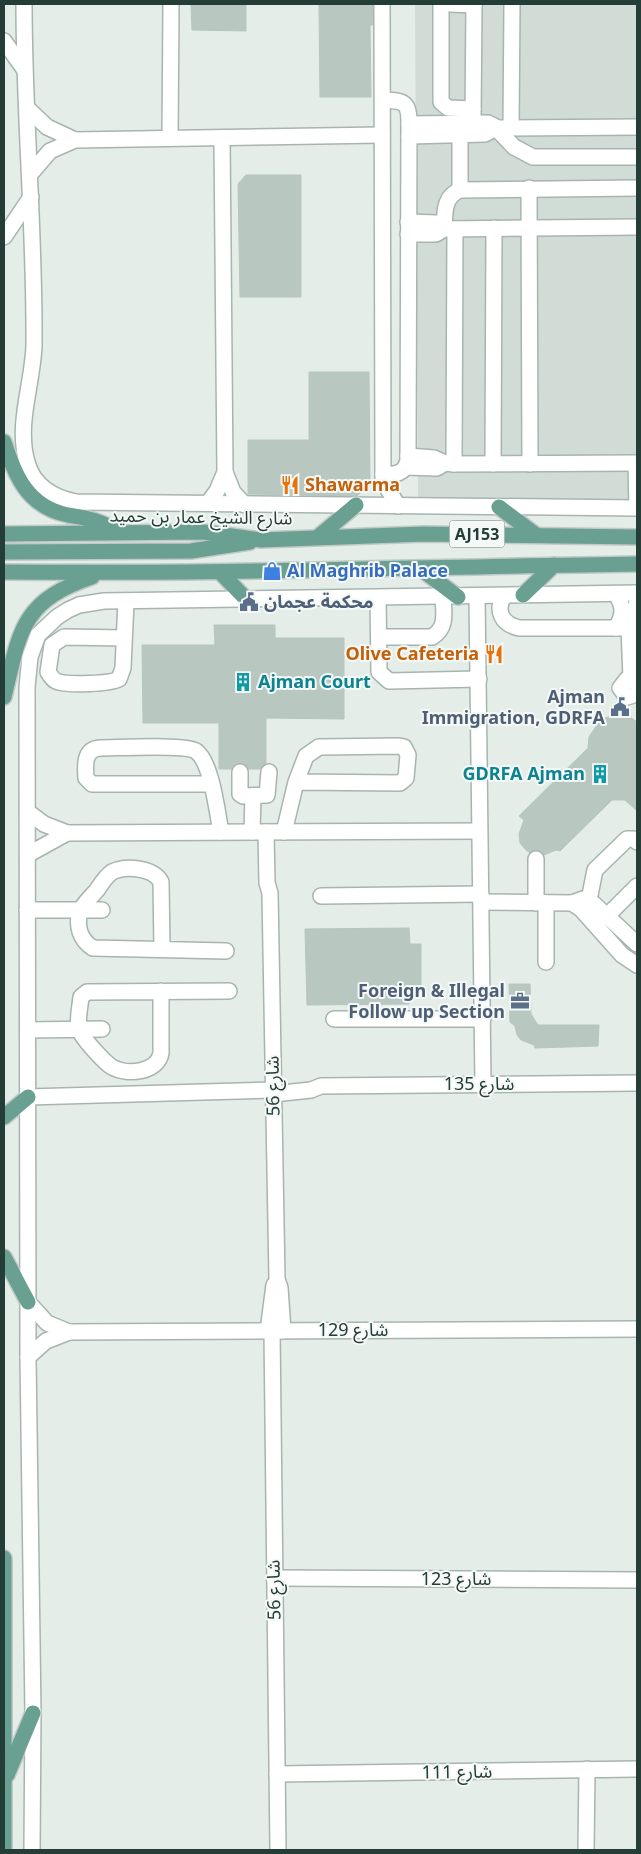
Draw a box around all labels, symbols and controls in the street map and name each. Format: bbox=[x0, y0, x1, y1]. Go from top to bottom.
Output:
place label: Shawarma bbox=[305, 472, 400, 496]
restaurant icon: Shawarma bbox=[279, 474, 301, 496]
street label: شارع الشيخ عمار بن حميد bbox=[109, 502, 293, 533]
road number: AJ153 bbox=[450, 520, 504, 548]
place label: Al Maghrib Palace bbox=[287, 558, 448, 582]
shop icon: Al Maghrib Palace bbox=[261, 560, 283, 582]
place label: محكمة عجمان bbox=[264, 589, 373, 613]
public building icon: محكمة عجمان bbox=[238, 591, 260, 613]
place label: Olive Cafeteria bbox=[345, 641, 479, 665]
restaurant icon: Olive Cafeteria bbox=[483, 643, 505, 665]
place label: Ajman Court bbox=[258, 669, 371, 693]
building icon: Ajman Court bbox=[232, 671, 254, 693]
place label: Ajman Immigration, GDRFA bbox=[422, 684, 606, 729]
public building icon: Ajman Immigration, GDRFA bbox=[609, 696, 631, 718]
place label: GDRFA Ajman bbox=[462, 761, 585, 785]
building icon: GDRFA Ajman bbox=[589, 763, 611, 785]
place label: Foreign & Illegal Follow up Section bbox=[348, 978, 505, 1023]
office icon: Foreign & Illegal Follow up Section bbox=[509, 990, 531, 1012]
street label: شارع 56 bbox=[259, 1056, 288, 1116]
street label: شارع 135 bbox=[444, 1071, 514, 1098]
street label: شارع 129 bbox=[318, 1317, 388, 1344]
street label: شارع 56 bbox=[260, 1560, 289, 1620]
street label: شارع 123 bbox=[421, 1566, 491, 1593]
street label: شارع 111 bbox=[421, 1758, 493, 1787]

